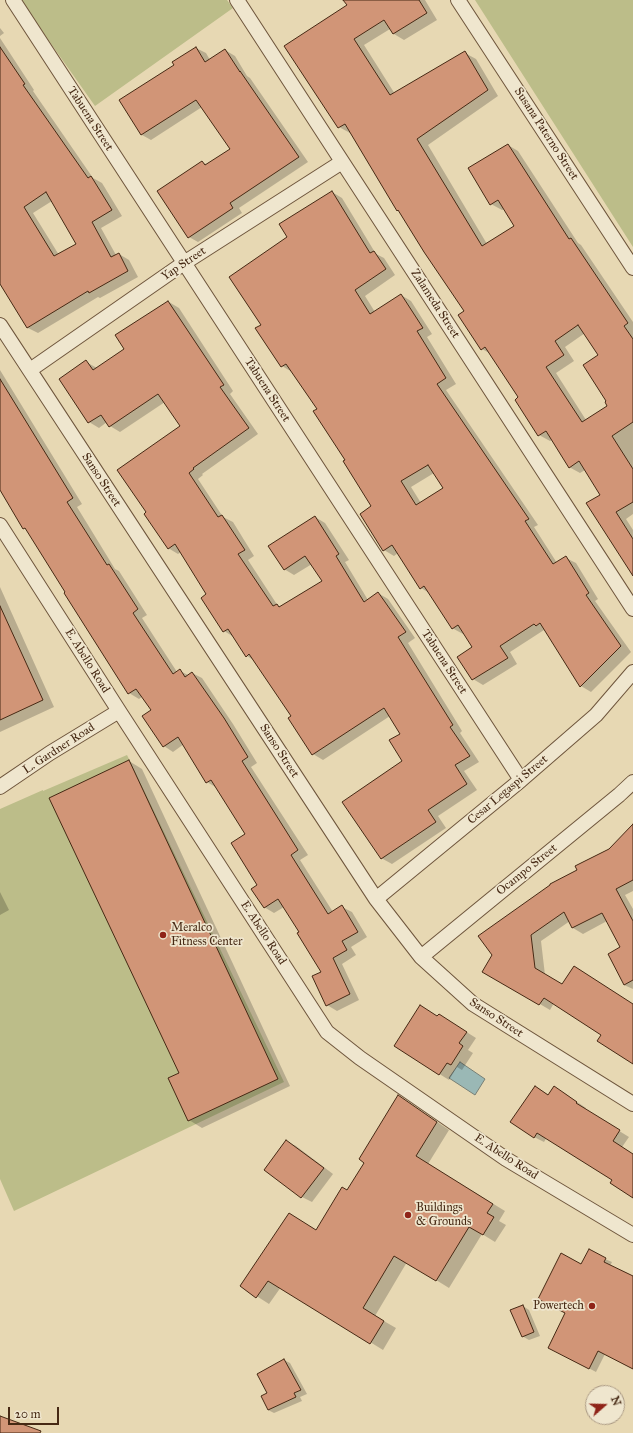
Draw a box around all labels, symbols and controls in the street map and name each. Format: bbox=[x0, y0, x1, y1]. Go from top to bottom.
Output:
street label: Tabuena Street bbox=[64, 84, 116, 154]
street label: Susana Paterno Street bbox=[511, 85, 581, 183]
street label: Yap Street bbox=[159, 244, 209, 284]
street label: Zalameda Street bbox=[407, 267, 463, 341]
street label: Tabuena Street bbox=[241, 355, 293, 425]
street label: Sanso Street bbox=[78, 450, 124, 510]
street label: E. Abello Road bbox=[61, 626, 113, 696]
street label: Tabuena Street bbox=[418, 627, 470, 697]
street label: L. Gardner Road bbox=[21, 721, 97, 777]
street label: Sanso Street bbox=[256, 721, 302, 781]
street label: Cesar Legaspi Street bbox=[465, 752, 551, 828]
street label: Ocampo Street bbox=[494, 841, 560, 899]
street label: E. Abello Road bbox=[237, 898, 289, 968]
place label: Meralco Fitness Center bbox=[171, 921, 243, 949]
marker: Meralco Fitness Center bbox=[158, 930, 168, 940]
street label: Sanso Street bbox=[466, 995, 526, 1041]
street label: E. Abello Road bbox=[471, 1131, 541, 1183]
place label: Buildings & Grounds bbox=[416, 1201, 471, 1229]
marker: Buildings & Grounds bbox=[403, 1210, 413, 1220]
place label: Powertech bbox=[533, 1299, 584, 1313]
marker: Powertech bbox=[587, 1301, 597, 1311]
north arrow bbox=[585, 1385, 625, 1425]
text: N bbox=[608, 1394, 624, 1408]
scale bar bbox=[10, 1399, 61, 1425]
text: 20 m bbox=[15, 1407, 41, 1421]

